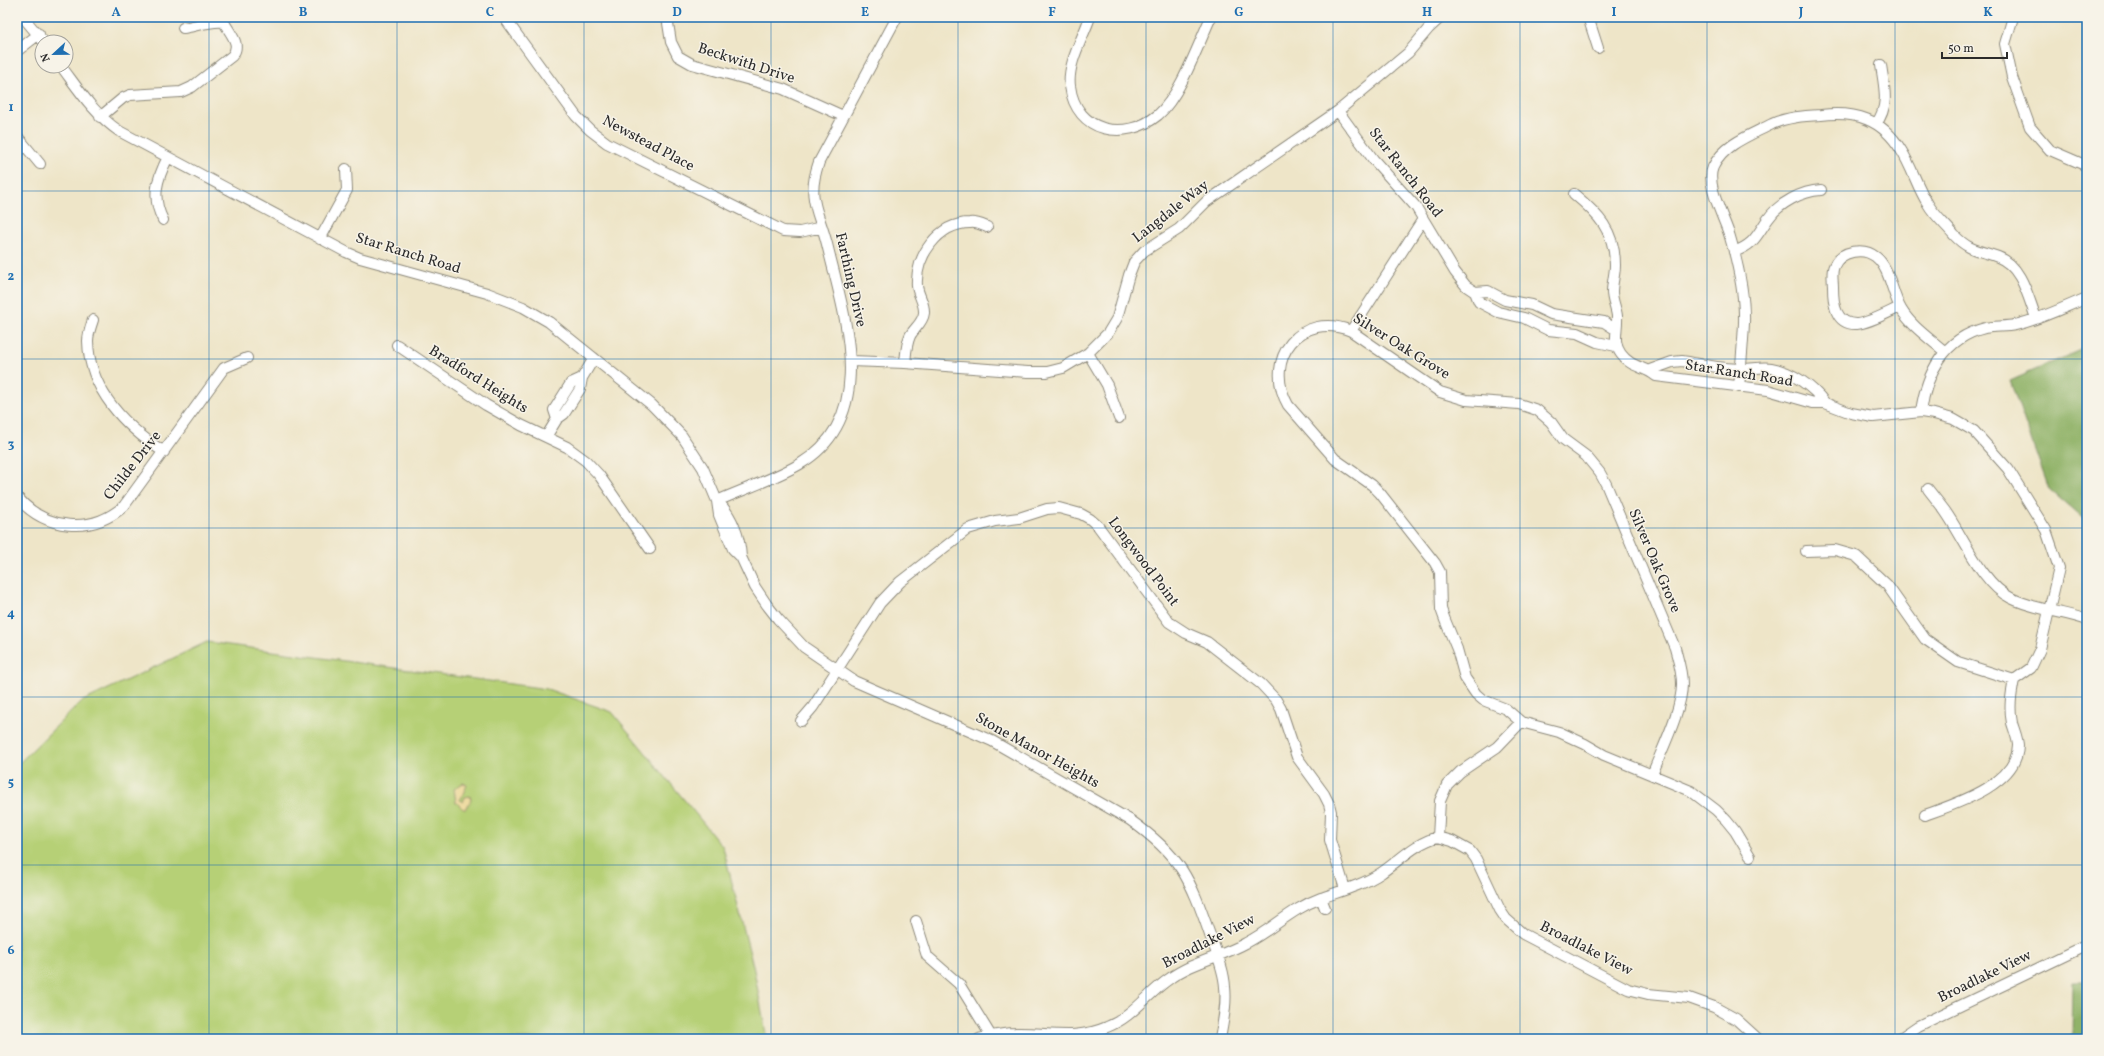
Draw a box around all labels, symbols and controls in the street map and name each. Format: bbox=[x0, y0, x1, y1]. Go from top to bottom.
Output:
text: A bbox=[111, 4, 121, 22]
text: B bbox=[299, 4, 308, 22]
text: C bbox=[486, 4, 494, 22]
text: D bbox=[672, 4, 682, 22]
text: E bbox=[861, 4, 869, 22]
text: F bbox=[1048, 4, 1056, 22]
text: G bbox=[1234, 4, 1244, 22]
text: H bbox=[1422, 4, 1432, 22]
text: I bbox=[1612, 4, 1617, 22]
text: J bbox=[1798, 4, 1804, 22]
text: K bbox=[1983, 4, 1993, 22]
north arrow bbox=[34, 34, 74, 74]
scale bar bbox=[1942, 34, 2007, 60]
street label: Beckwith Drive bbox=[695, 38, 797, 90]
text: 50 m bbox=[1948, 41, 1974, 57]
text: N bbox=[38, 51, 55, 64]
text: 1 bbox=[8, 99, 14, 117]
street label: Newstead Place bbox=[598, 111, 698, 177]
street label: Star Ranch Road bbox=[1363, 124, 1447, 222]
street label: Langdale Way bbox=[1128, 175, 1214, 249]
street label: Star Ranch Road bbox=[353, 228, 463, 280]
street label: Farthing Drive bbox=[829, 231, 871, 329]
text: 2 bbox=[8, 268, 15, 286]
street label: Silver Oak Grove bbox=[1348, 309, 1454, 385]
street label: Bradford Heights bbox=[424, 341, 532, 419]
street label: Star Ranch Road bbox=[1683, 355, 1795, 393]
street label: Childe Drive bbox=[99, 427, 167, 505]
text: 3 bbox=[8, 436, 15, 454]
street label: Silver Oak Grove bbox=[1623, 506, 1685, 616]
street label: Longwood Point bbox=[1102, 513, 1184, 611]
text: 4 bbox=[7, 605, 15, 623]
street label: Stone Manor Heights bbox=[971, 708, 1103, 794]
text: 5 bbox=[8, 774, 14, 792]
street label: Broadlake View bbox=[1159, 909, 1259, 974]
street label: Broadlake View bbox=[1536, 917, 1636, 982]
text: 6 bbox=[7, 942, 15, 960]
street label: Broadlake View bbox=[1935, 945, 2036, 1009]

